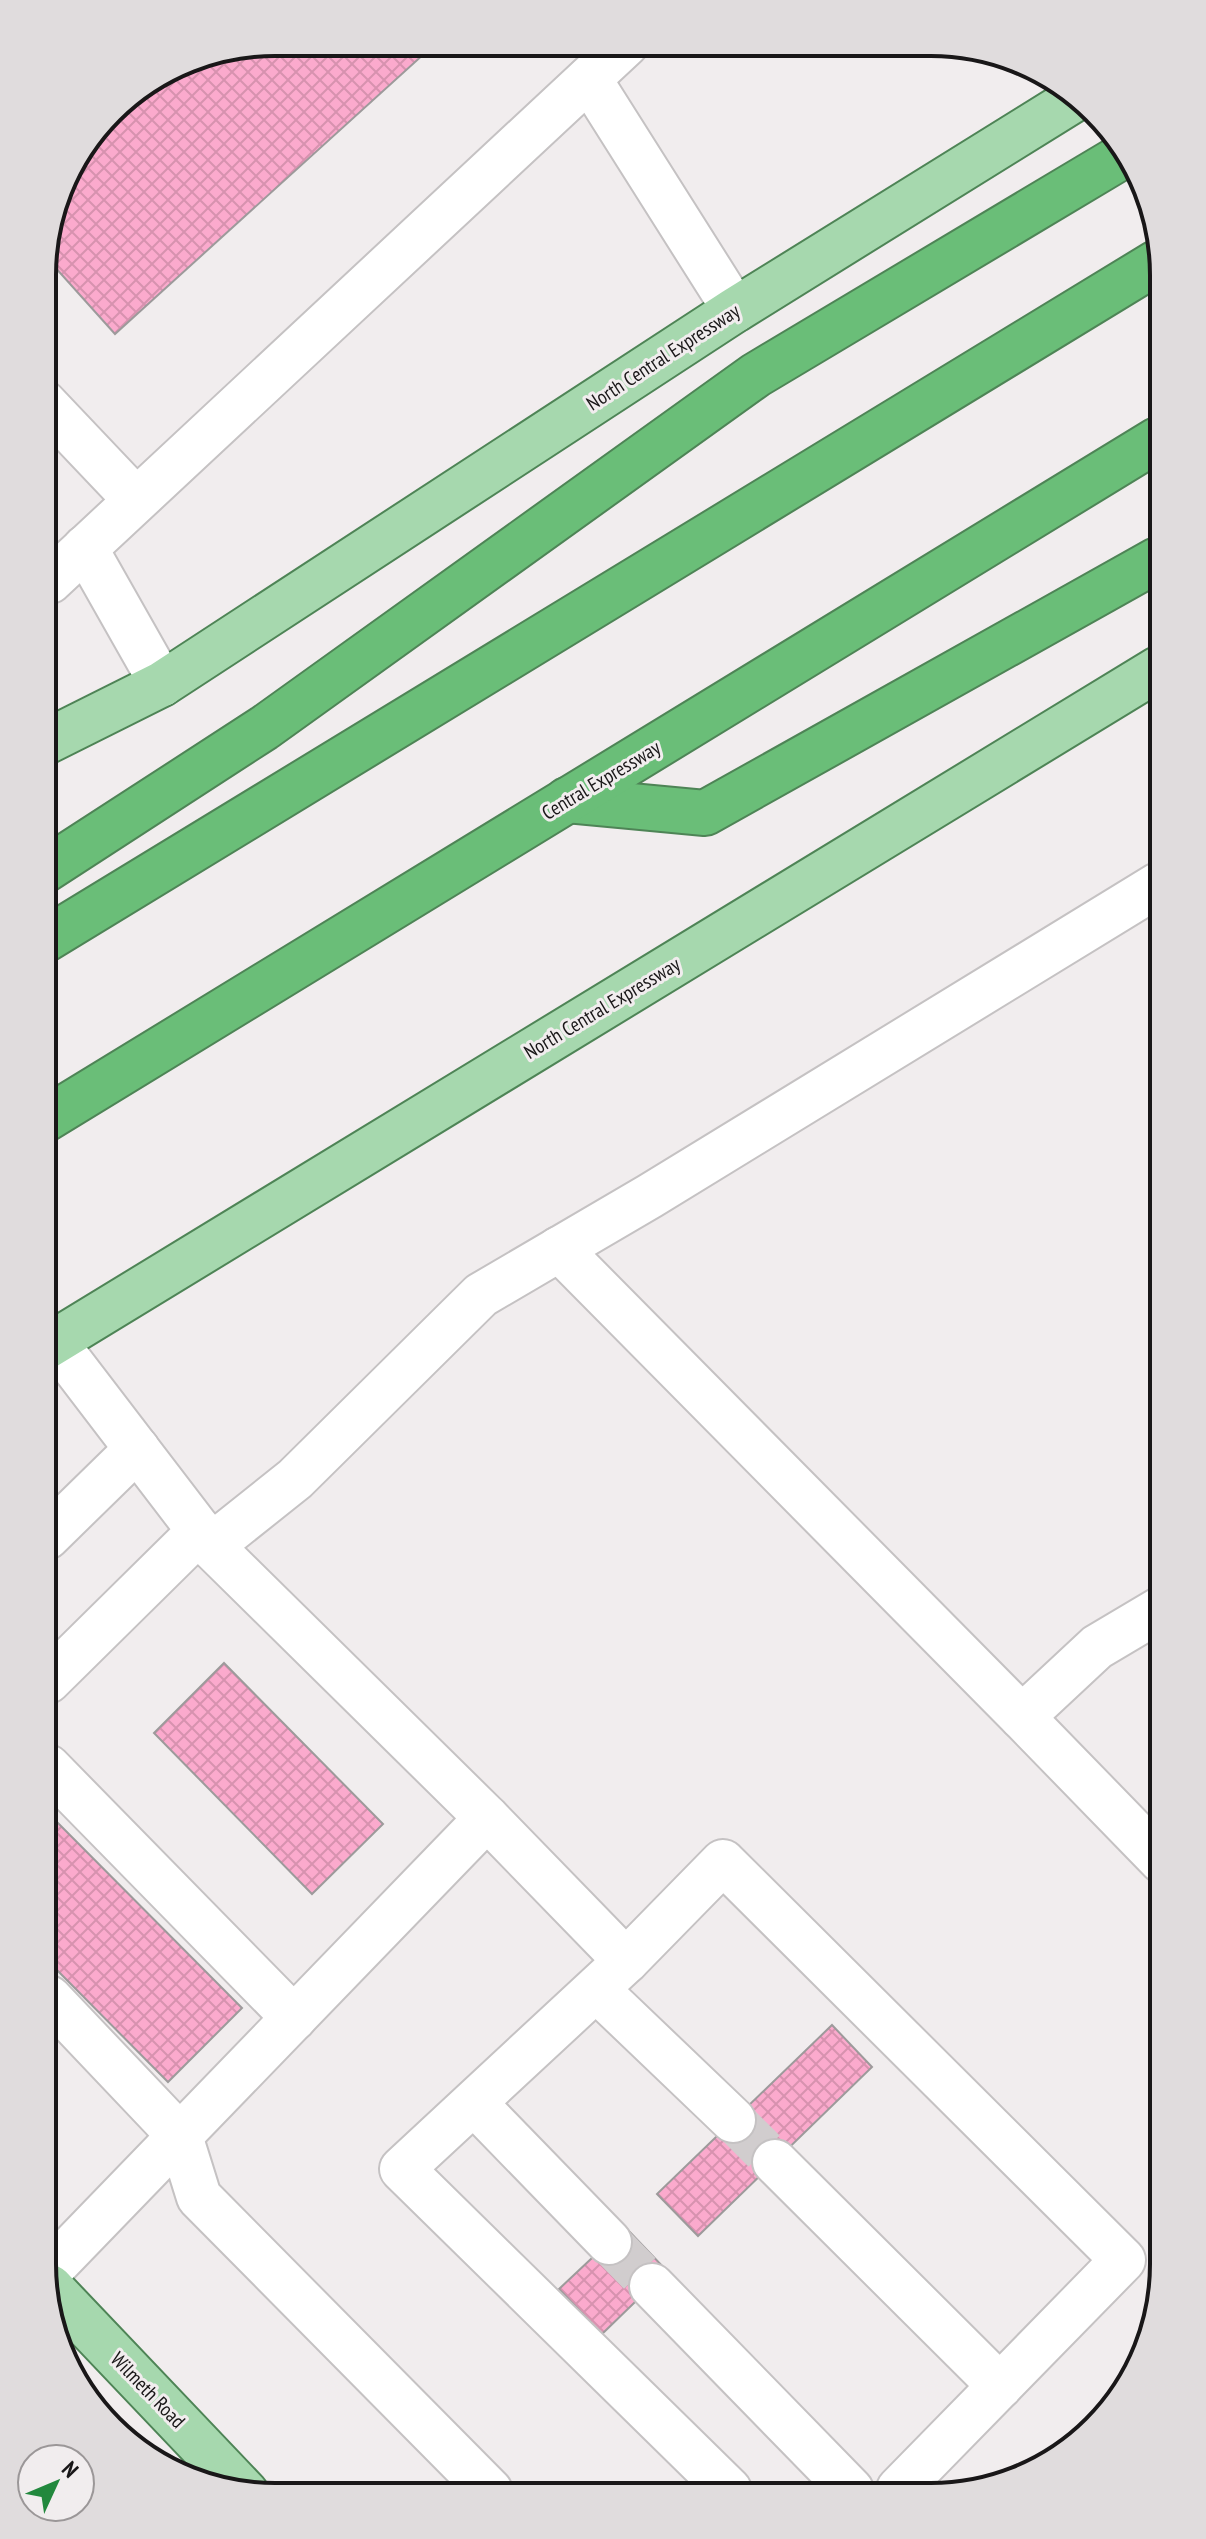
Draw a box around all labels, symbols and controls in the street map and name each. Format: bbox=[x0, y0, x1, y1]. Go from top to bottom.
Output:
street label: North Central Expressway bbox=[581, 297, 745, 416]
street label: Central Expressway bbox=[537, 734, 665, 826]
street label: North Central Expressway bbox=[519, 951, 685, 1065]
street label: Wilmeth Road bbox=[105, 2346, 191, 2434]
north arrow bbox=[16, 2443, 96, 2523]
text: N bbox=[56, 2455, 85, 2483]

